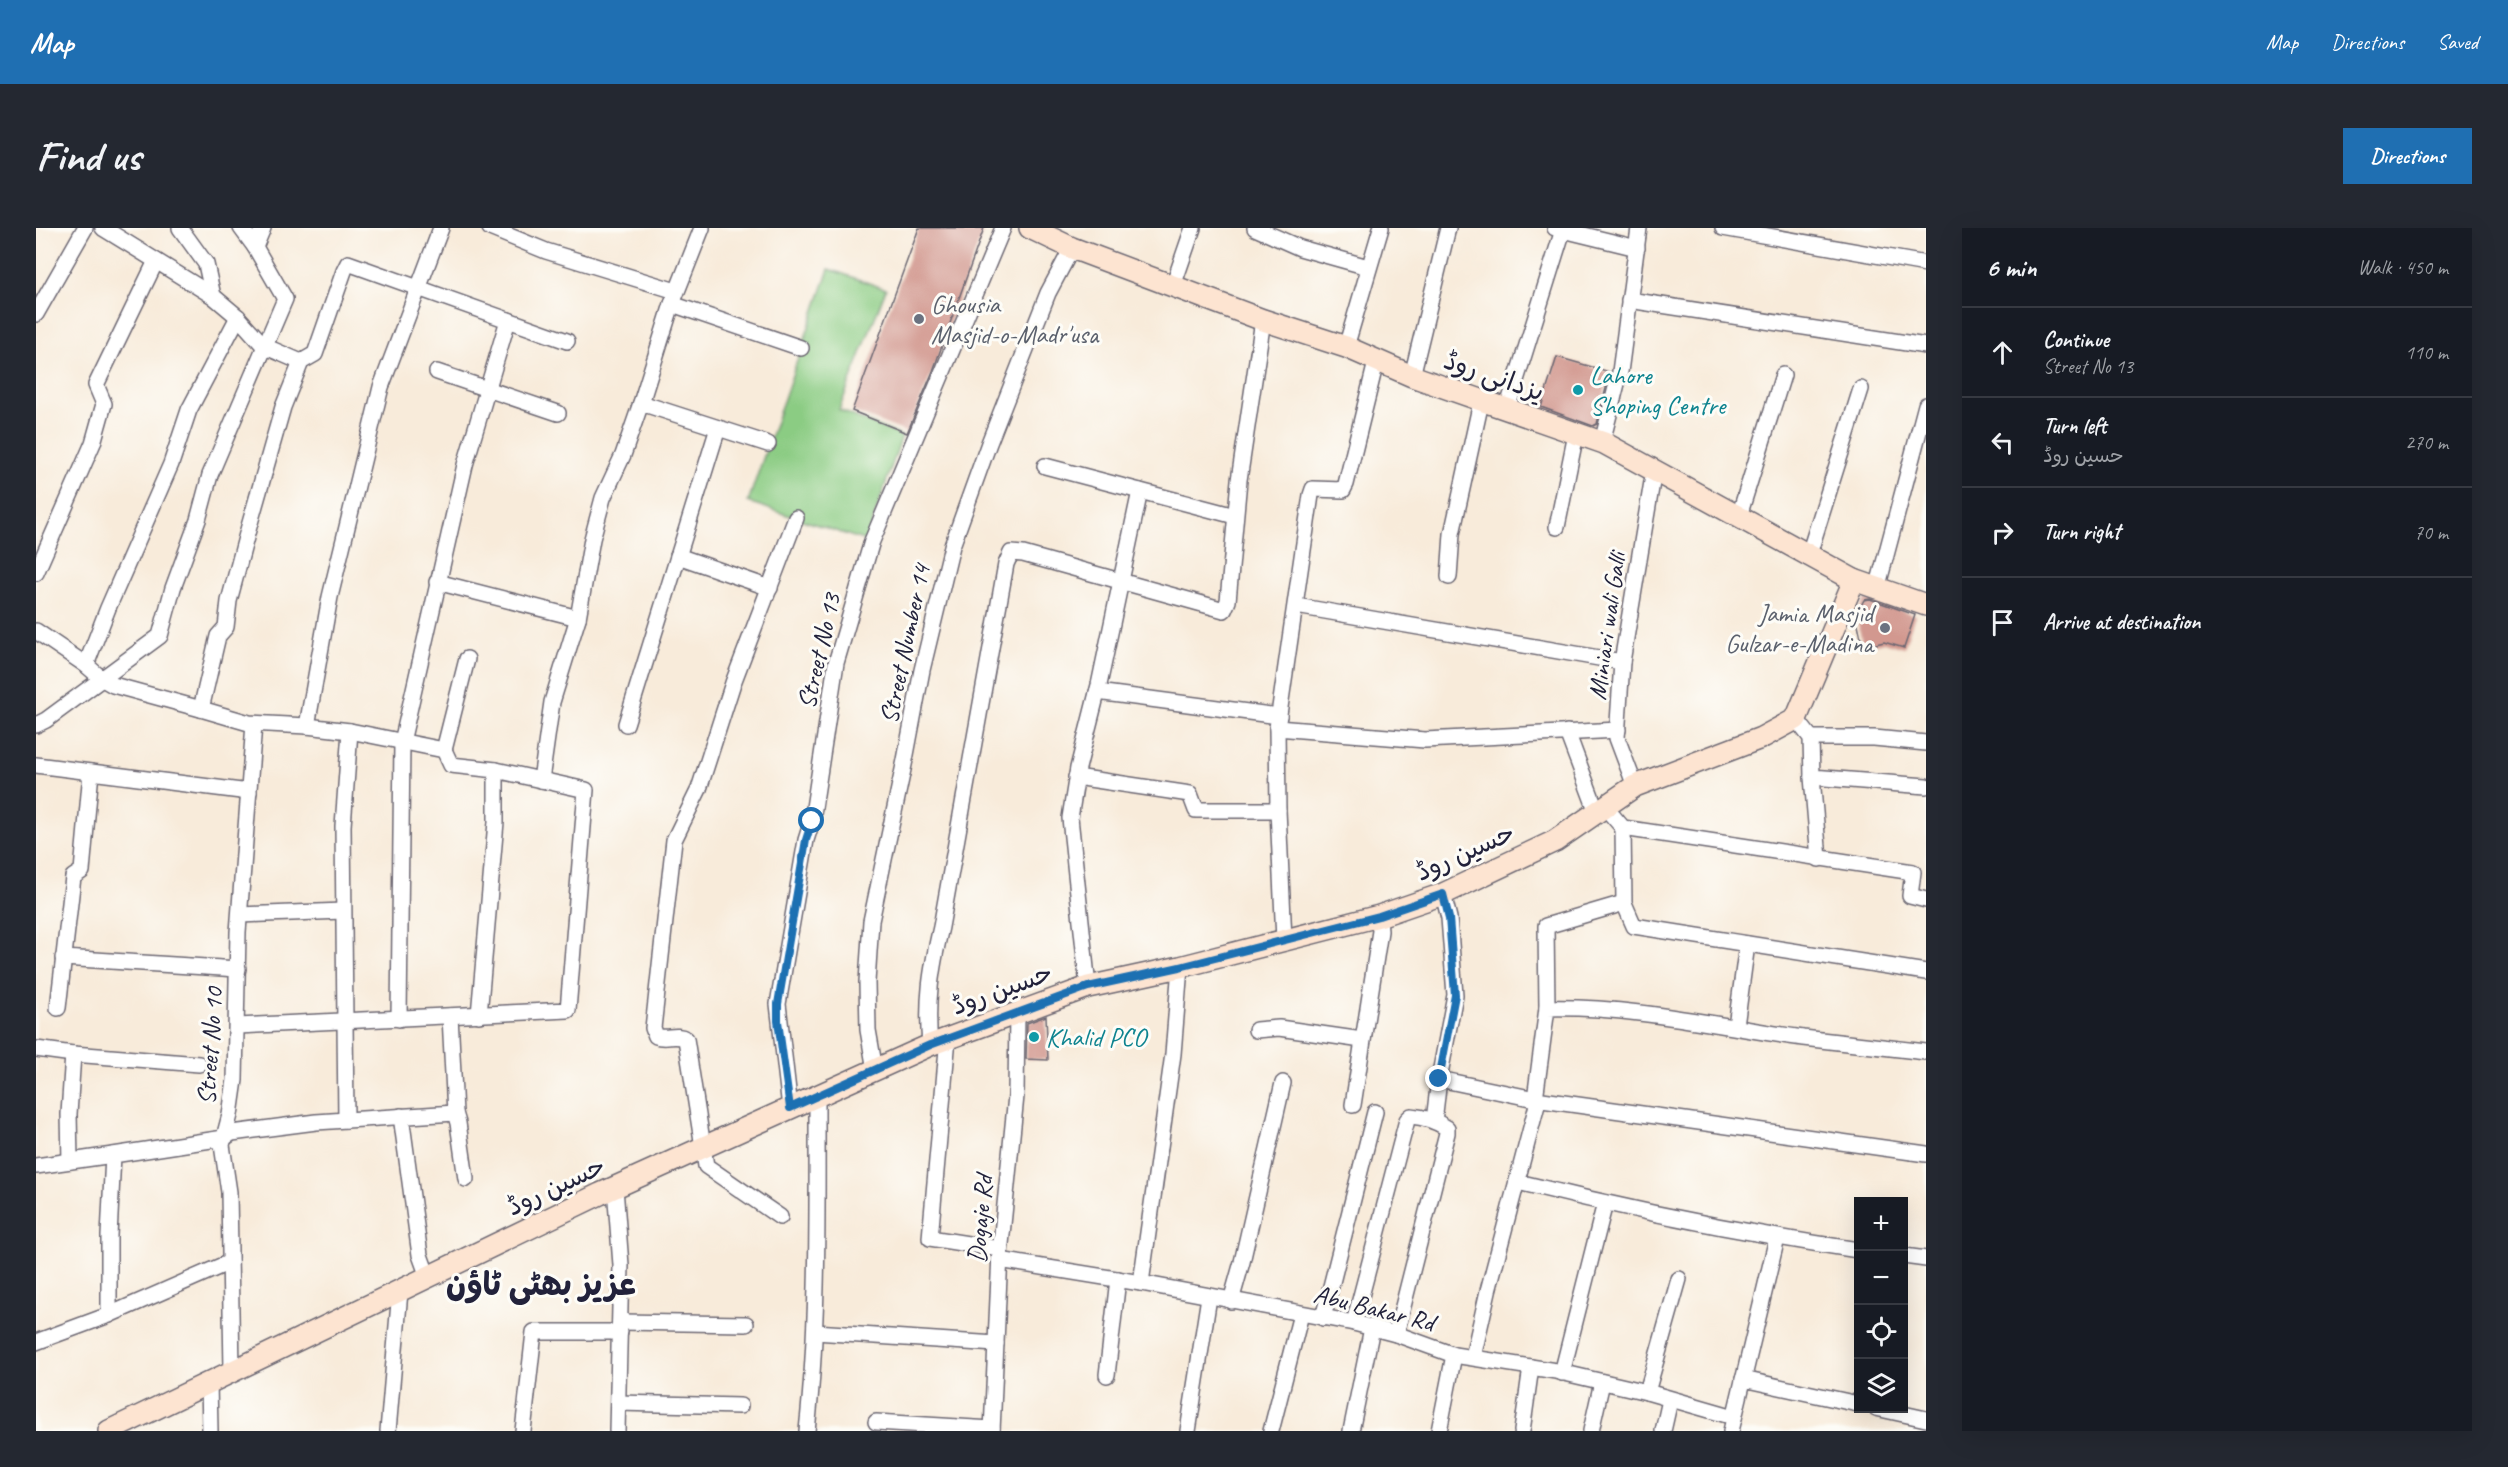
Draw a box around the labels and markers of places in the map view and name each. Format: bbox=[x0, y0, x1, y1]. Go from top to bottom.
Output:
place label: Ghousia Masjid-o-Madr'usa bbox=[931, 288, 1100, 351]
marker: Ghousia Masjid-o-Madr'usa bbox=[912, 312, 926, 326]
place label: Lahore Shoping Centre bbox=[1590, 359, 1728, 422]
marker: Lahore Shoping Centre bbox=[1571, 383, 1585, 397]
place label: Jamia Masjid Gulzar-e-Madina bbox=[1725, 597, 1877, 660]
marker: Jamia Masjid Gulzar-e-Madina bbox=[1878, 621, 1892, 635]
place label: Khalid PCO bbox=[1046, 1021, 1149, 1054]
marker: Khalid PCO bbox=[1027, 1030, 1041, 1044]

